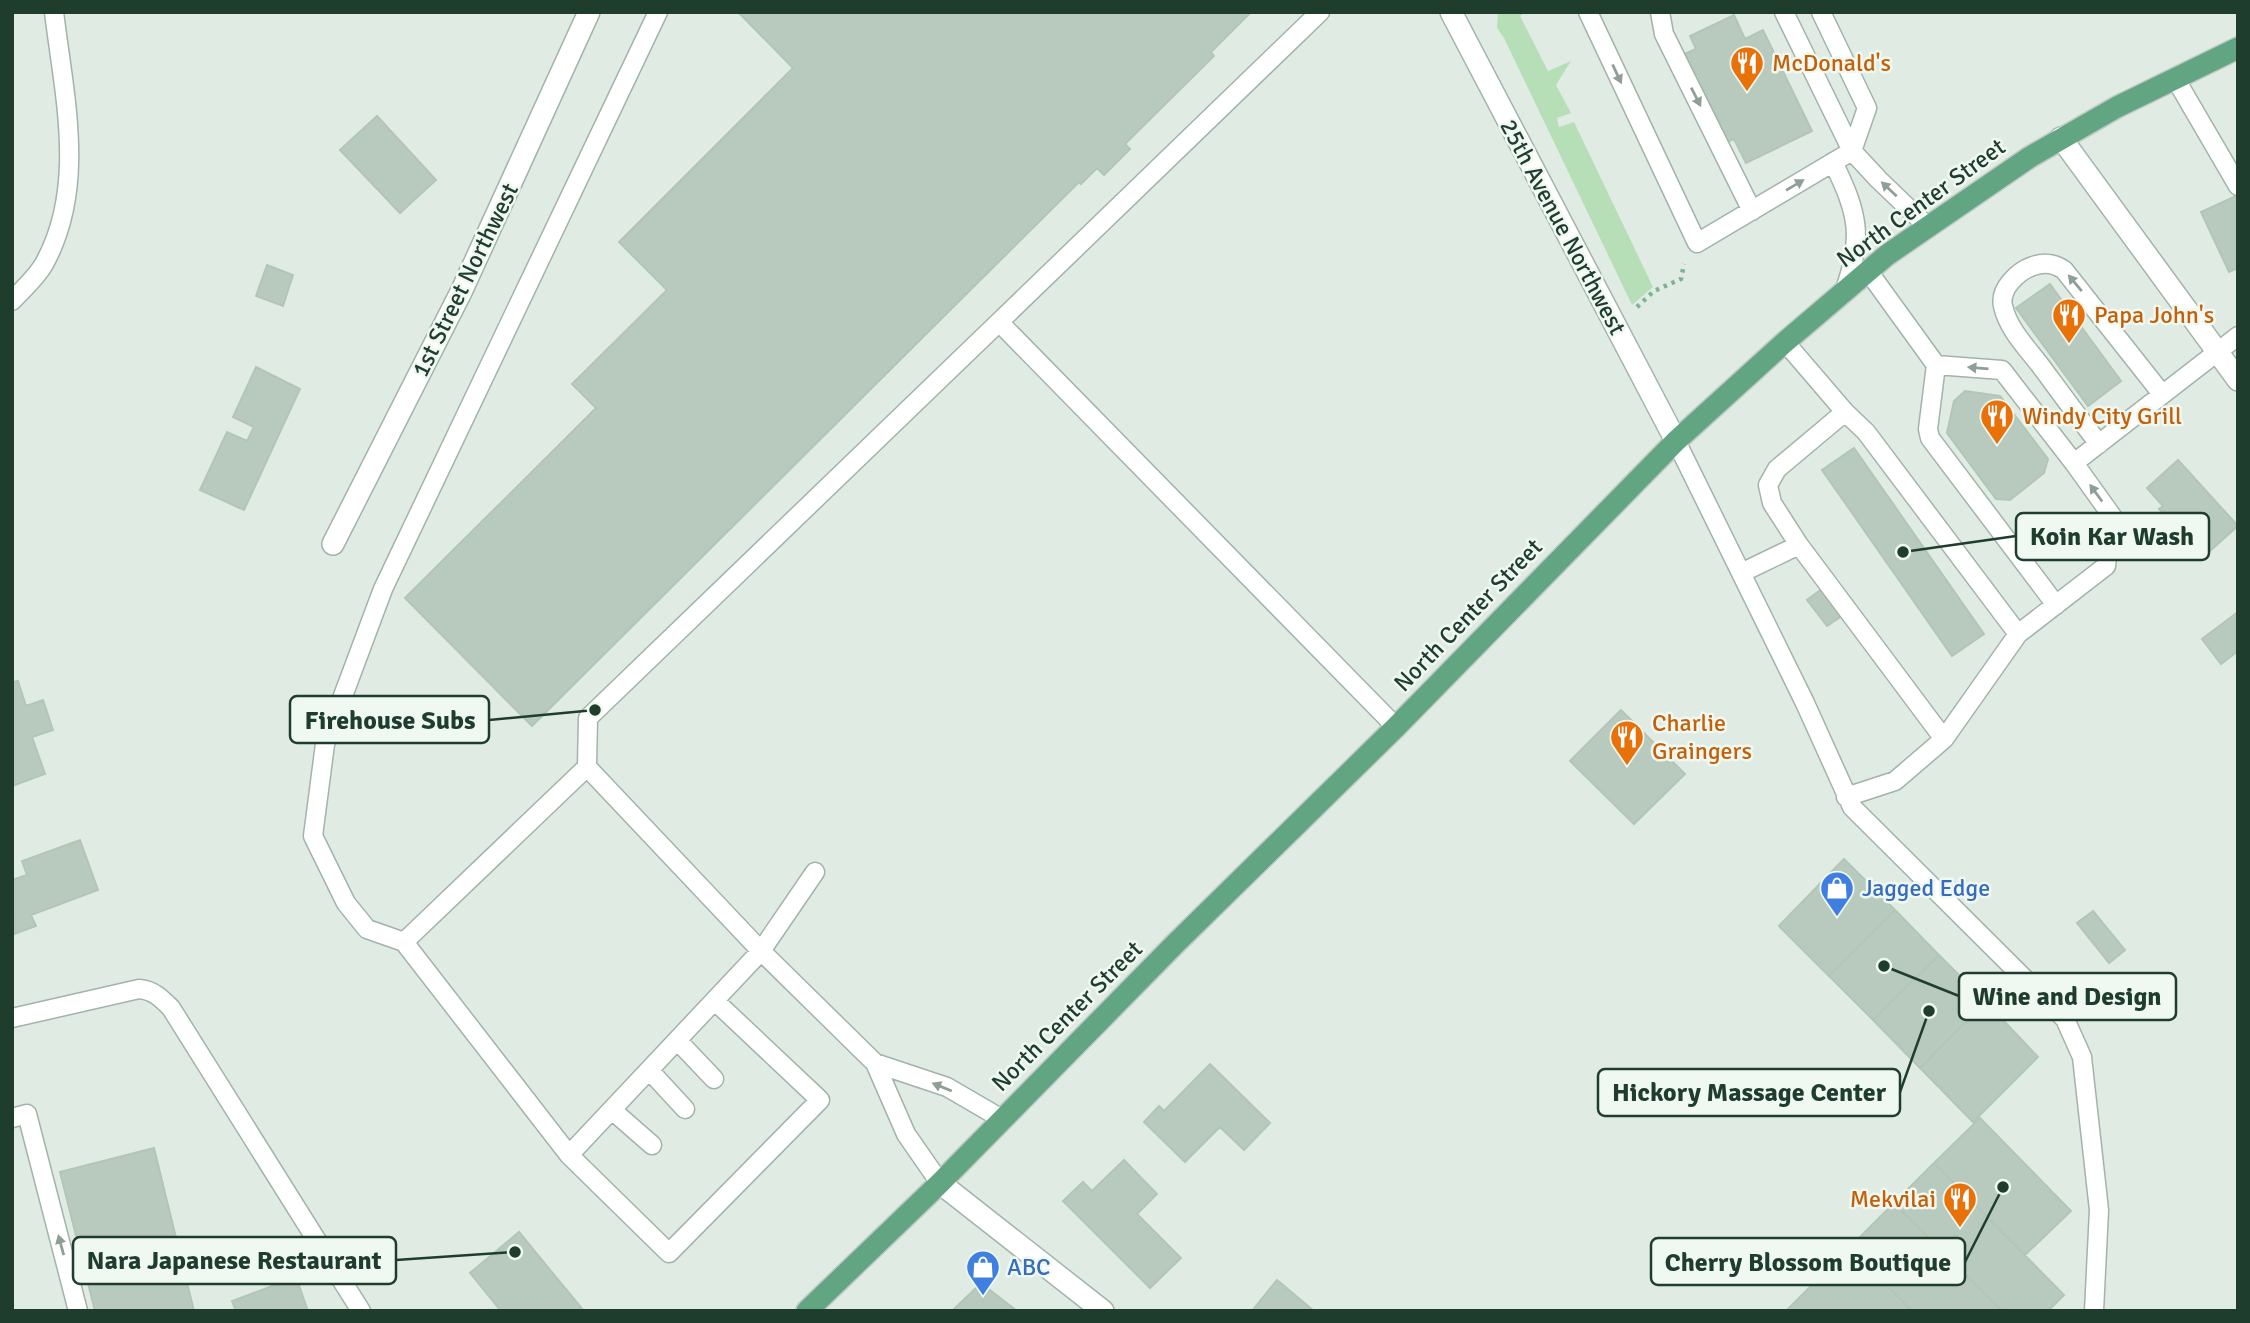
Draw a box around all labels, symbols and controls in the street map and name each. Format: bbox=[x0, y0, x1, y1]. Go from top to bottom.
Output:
restaurant icon: McDonald's bbox=[1728, 44, 1766, 93]
place label: McDonald's bbox=[1772, 48, 1891, 78]
one-way arrow bbox=[1611, 64, 1623, 84]
one-way arrow bbox=[1690, 87, 1701, 107]
street label: 25th Avenue Northwest bbox=[1493, 114, 1633, 340]
street label: North Center Street bbox=[1831, 132, 2011, 274]
street label: 1st Street Northwest bbox=[405, 178, 525, 382]
one-way arrow bbox=[1785, 179, 1804, 191]
one-way arrow bbox=[1881, 182, 1898, 198]
one-way arrow bbox=[2068, 274, 2083, 291]
restaurant icon: Papa John's bbox=[2050, 296, 2088, 345]
place label: Papa John's bbox=[2094, 300, 2214, 330]
one-way arrow bbox=[1967, 362, 1989, 373]
restaurant icon: Windy City Grill bbox=[1978, 397, 2016, 446]
place label: Windy City Grill bbox=[2022, 401, 2182, 431]
one-way arrow bbox=[2089, 484, 2103, 502]
callout: Koin Kar Wash bbox=[2016, 513, 2209, 560]
text: Koin Kar Wash bbox=[2030, 521, 2194, 553]
street label: North Center Street bbox=[1387, 532, 1549, 698]
callout: Firehouse Subs bbox=[290, 696, 489, 743]
text: Firehouse Subs bbox=[305, 705, 475, 737]
place label: Charlie Graingers bbox=[1652, 708, 1752, 766]
restaurant icon: Charlie Graingers bbox=[1608, 718, 1646, 767]
shop icon: Jagged Edge bbox=[1818, 869, 1856, 918]
place label: Jagged Edge bbox=[1862, 873, 1990, 903]
street label: North Center Street bbox=[985, 934, 1149, 1098]
callout: Wine and Design bbox=[1959, 973, 2176, 1020]
text: Wine and Design bbox=[1972, 981, 2162, 1013]
callout: Hickory Massage Center bbox=[1598, 1069, 1900, 1116]
text: Hickory Massage Center bbox=[1612, 1077, 1887, 1109]
one-way arrow bbox=[932, 1081, 953, 1092]
restaurant icon: Mekvilai bbox=[1941, 1180, 1979, 1229]
place label: Mekvilai bbox=[1850, 1184, 1936, 1214]
one-way arrow bbox=[55, 1234, 66, 1256]
callout: Nara Japanese Restaurant bbox=[73, 1237, 396, 1284]
callout: Cherry Blossom Boutique bbox=[1651, 1238, 1965, 1285]
text: Nara Japanese Restaurant bbox=[87, 1245, 382, 1277]
text: Cherry Blossom Boutique bbox=[1665, 1247, 1951, 1279]
shop icon: ABC bbox=[964, 1248, 1002, 1297]
place label: ABC bbox=[1007, 1252, 1051, 1282]

